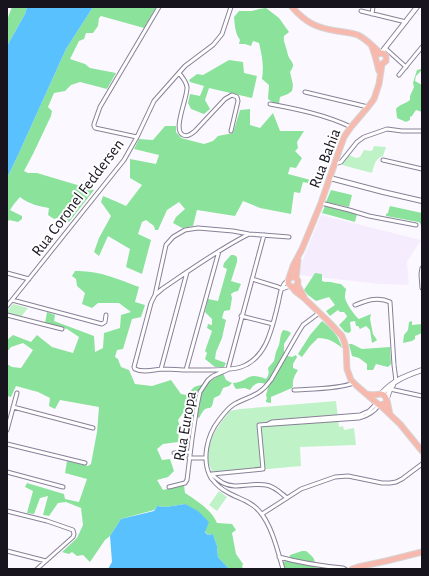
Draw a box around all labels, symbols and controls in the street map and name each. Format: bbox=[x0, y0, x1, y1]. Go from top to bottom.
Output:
street label: Rua Bahia bbox=[306, 126, 344, 190]
street label: Rua Coronel Feddersen bbox=[29, 136, 127, 259]
street label: Rua Europa bbox=[171, 390, 199, 462]

